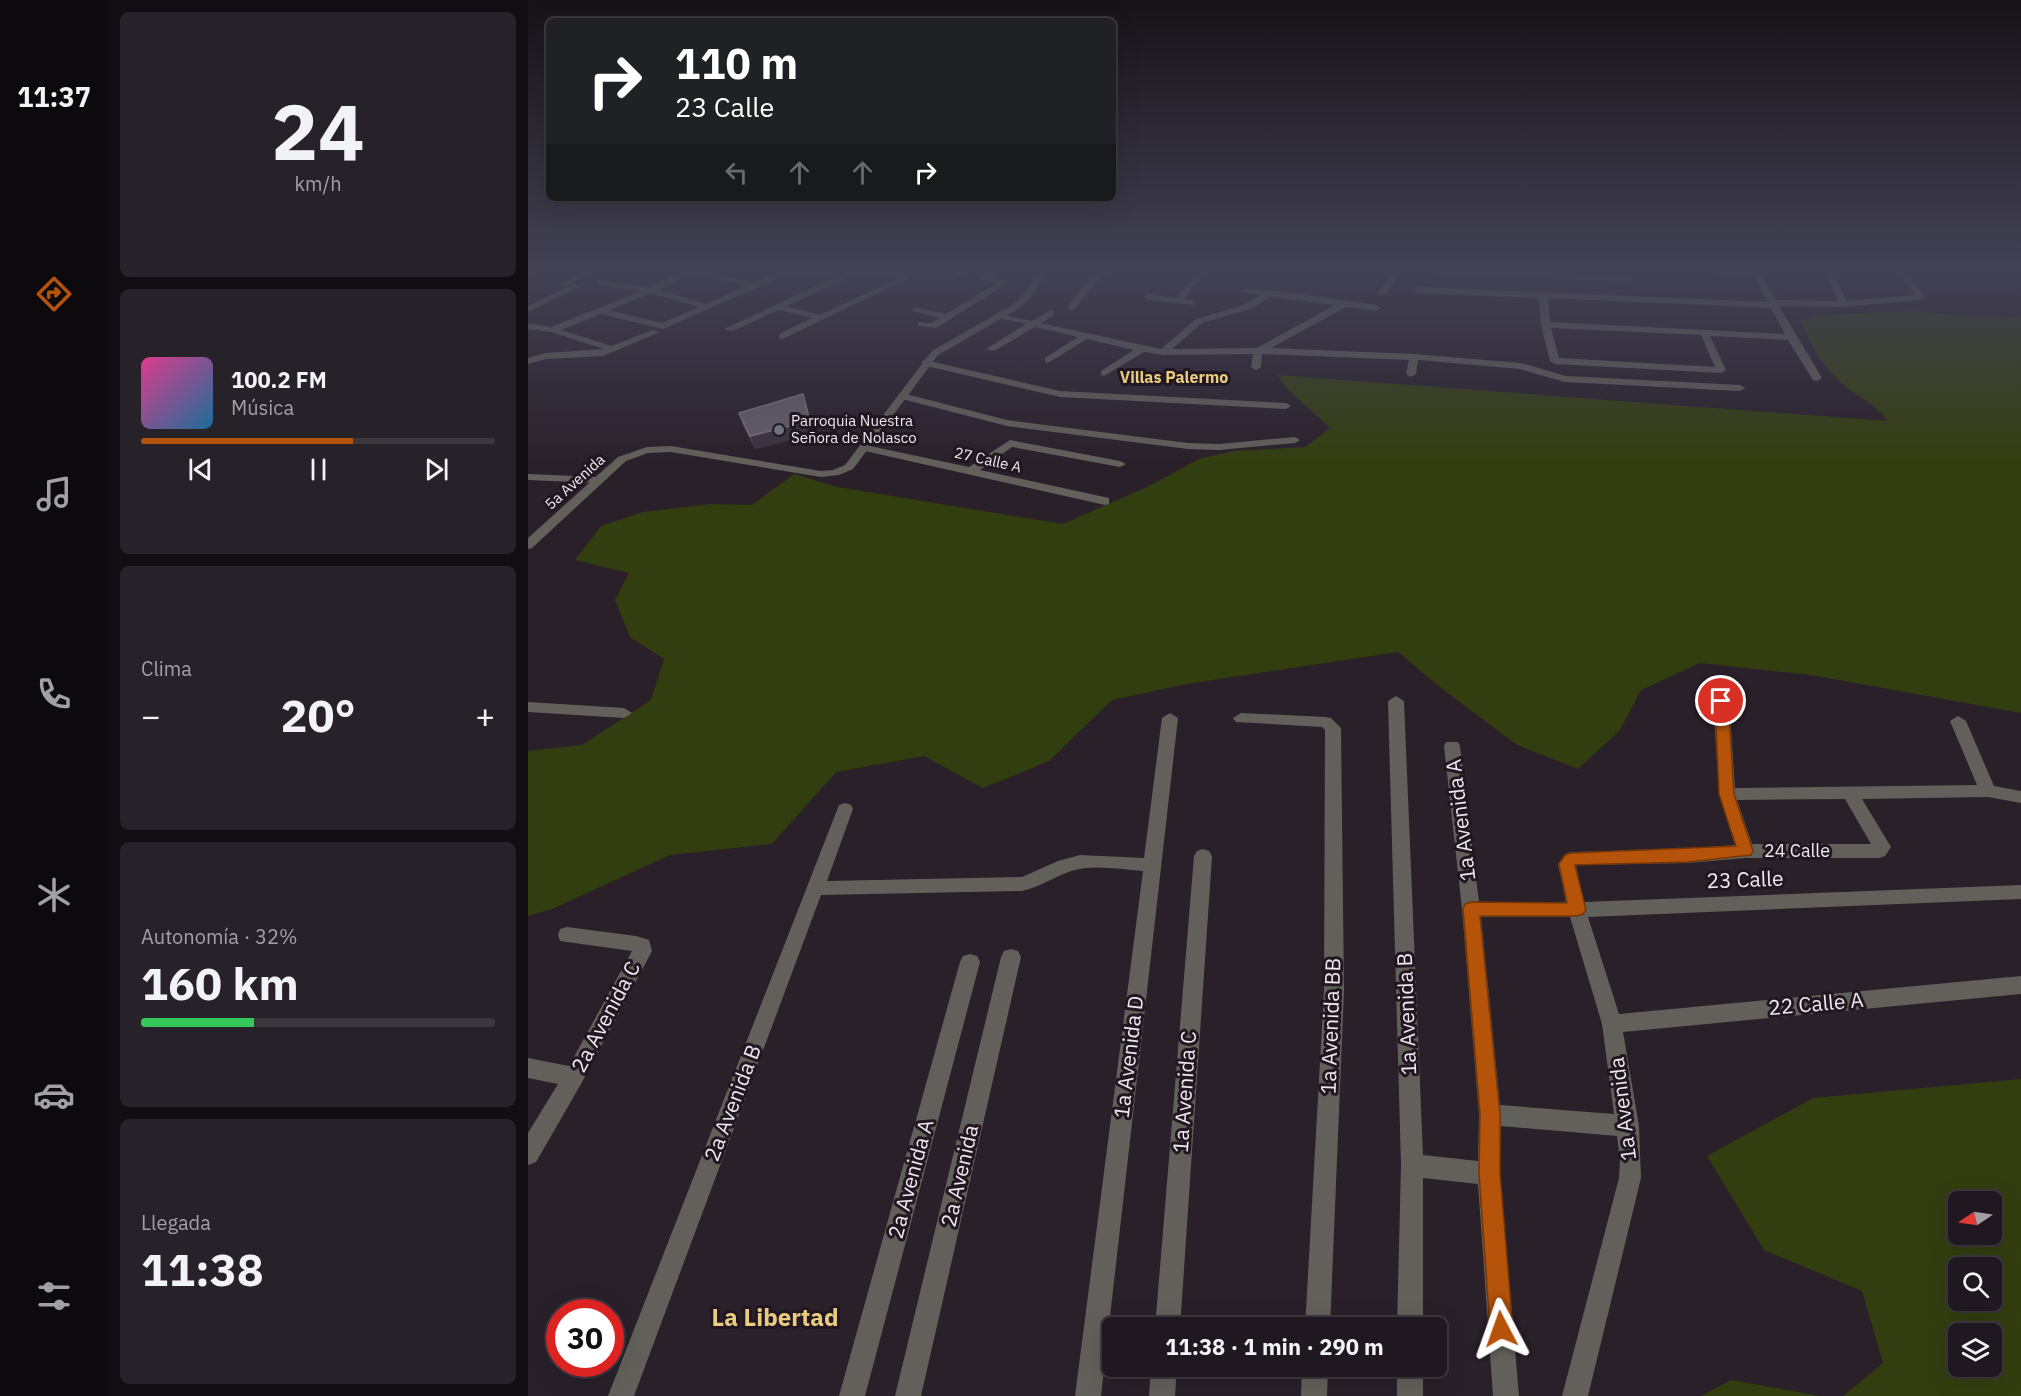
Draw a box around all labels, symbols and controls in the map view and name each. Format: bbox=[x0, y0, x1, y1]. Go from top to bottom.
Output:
text: 110 m bbox=[675, 36, 798, 91]
icon: right bbox=[576, 42, 654, 120]
text: 11:37 bbox=[17, 79, 91, 114]
text: 24 bbox=[271, 80, 365, 181]
text: 23 Calle bbox=[675, 89, 774, 124]
icon: left bbox=[720, 156, 753, 189]
icon: ahead bbox=[783, 156, 816, 189]
icon: ahead bbox=[846, 156, 879, 189]
icon: right bbox=[909, 156, 942, 189]
text: km/h bbox=[294, 170, 342, 197]
icon: directions bbox=[33, 273, 75, 315]
text: 100.2 FM bbox=[231, 365, 327, 394]
district label: Villas Palermo bbox=[1120, 367, 1228, 387]
text: Música bbox=[231, 394, 294, 421]
place label: Parroquia Nuestra Señora de Nolasco bbox=[791, 411, 917, 447]
marker: Parroquia Nuestra Señora de Nolasco bbox=[772, 423, 786, 437]
street label: 27 Calle A bbox=[953, 443, 1024, 477]
street label: 5a Avenida bbox=[541, 450, 609, 514]
icon: previous bbox=[184, 453, 217, 486]
icon: pause bbox=[302, 453, 335, 486]
icon: next bbox=[420, 453, 453, 486]
icon: music bbox=[33, 473, 75, 515]
text: Clima bbox=[141, 655, 192, 682]
icon: phone bbox=[33, 673, 75, 715]
pin bbox=[1695, 675, 1746, 726]
icon: arrive bbox=[1704, 684, 1737, 717]
text: 20° bbox=[280, 686, 356, 744]
text: − bbox=[141, 694, 161, 737]
text: + bbox=[475, 694, 495, 737]
street label: 1a Avenida A bbox=[1439, 758, 1481, 883]
street label: 24 Calle bbox=[1764, 839, 1830, 862]
street label: 23 Calle bbox=[1706, 864, 1784, 894]
icon: climate bbox=[33, 874, 75, 916]
text: Autonomía · 32% bbox=[141, 923, 298, 950]
street label: 1a Avenida B bbox=[1390, 952, 1422, 1076]
text: 160 km bbox=[141, 954, 299, 1012]
street label: 2a Avenida C bbox=[564, 956, 646, 1077]
street label: 1a Avenida BB bbox=[1314, 957, 1346, 1095]
street label: 22 Calle A bbox=[1767, 985, 1865, 1021]
street label: 1a Avenida D bbox=[1107, 994, 1149, 1120]
street label: 1a Avenida C bbox=[1166, 1030, 1202, 1154]
street label: 2a Avenida B bbox=[697, 1040, 767, 1165]
street label: 1a Avenida bbox=[1602, 1056, 1642, 1162]
icon: car bbox=[33, 1074, 75, 1116]
street label: 2a Avenida A bbox=[881, 1116, 939, 1242]
street label: 2a Avenida bbox=[934, 1122, 984, 1230]
north arrow bbox=[1948, 1191, 2002, 1245]
map controls bbox=[1948, 1191, 2002, 1377]
text: Llegada bbox=[141, 1209, 211, 1236]
text: 11:38 bbox=[141, 1240, 264, 1298]
button: search bbox=[1948, 1257, 2002, 1311]
icon: filters bbox=[33, 1275, 75, 1317]
position arrow bbox=[1469, 1297, 1533, 1361]
speed limit sign: 30 bbox=[546, 1299, 624, 1377]
district label: La Libertad bbox=[711, 1301, 839, 1333]
button: layers bbox=[1948, 1323, 2002, 1377]
text: 11:38 · 1 min · 290 m bbox=[1165, 1332, 1384, 1361]

